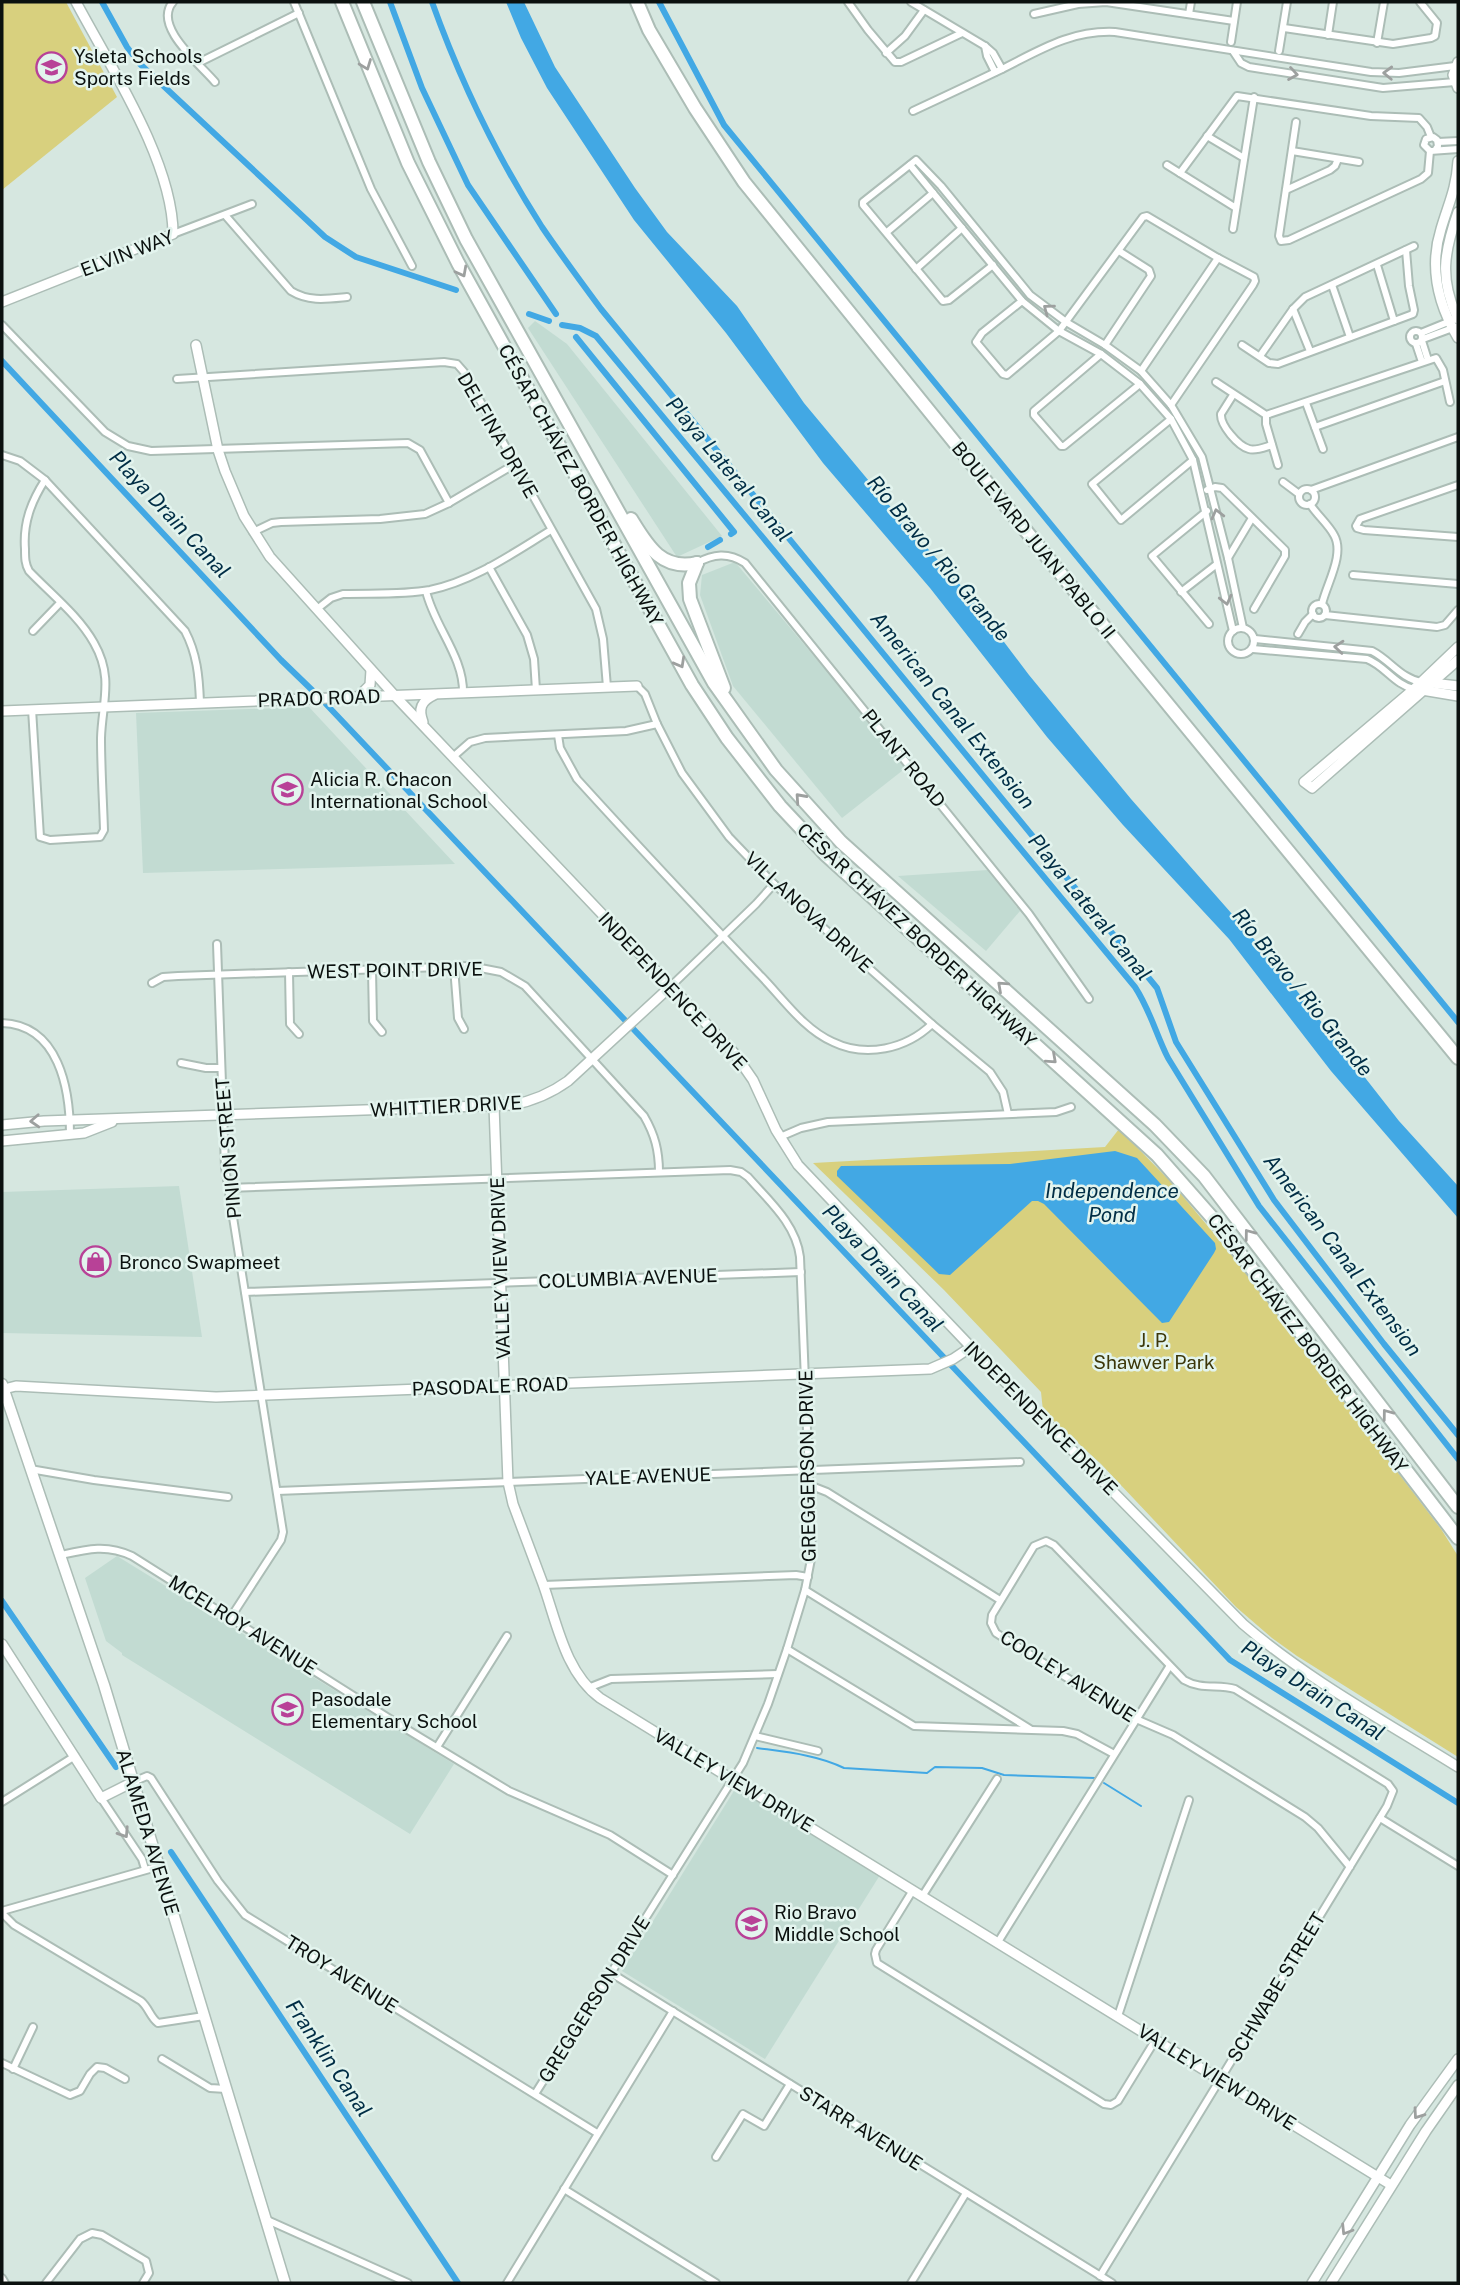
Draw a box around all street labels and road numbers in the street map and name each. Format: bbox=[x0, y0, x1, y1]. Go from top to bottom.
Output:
street label: ELVIN WAY bbox=[77, 225, 177, 281]
street label: CÉSAR CHÁVEZ BORDER HIGHWAY bbox=[494, 340, 668, 630]
street label: DELFINA DRIVE bbox=[453, 368, 543, 502]
street label: BOULEVARD JUAN PABLO II bbox=[948, 437, 1120, 643]
street label: PRADO ROAD bbox=[257, 685, 381, 711]
street label: PLANT ROAD bbox=[858, 705, 950, 811]
street label: CÉSAR CHÁVEZ BORDER HIGHWAY bbox=[793, 818, 1041, 1052]
street label: VILLANOVA DRIVE bbox=[741, 847, 877, 977]
street label: INDEPENDENCE DRIVE bbox=[594, 907, 752, 1075]
street label: WEST POINT DRIVE bbox=[307, 957, 483, 983]
street label: PINION STREET bbox=[211, 1076, 245, 1220]
street label: WHITTIER DRIVE bbox=[370, 1091, 522, 1121]
street label: VALLEY VIEW DRIVE bbox=[486, 1176, 514, 1360]
street label: CÉSAR CHÁVEZ BORDER HIGHWAY bbox=[1203, 1209, 1413, 1477]
street label: COLUMBIA AVENUE bbox=[538, 1264, 718, 1292]
street label: INDEPENDENCE DRIVE bbox=[960, 1337, 1122, 1499]
street label: GREGGERSON DRIVE bbox=[794, 1370, 820, 1562]
street label: PASODALE ROAD bbox=[411, 1372, 569, 1400]
street label: YALE AVENUE bbox=[585, 1463, 711, 1489]
street label: MCELROY AVENUE bbox=[165, 1571, 321, 1679]
street label: COOLEY AVENUE bbox=[996, 1626, 1140, 1726]
street label: VALLEY VIEW DRIVE bbox=[650, 1724, 818, 1836]
street label: ALAMEDA AVENUE bbox=[112, 1746, 184, 1918]
street label: SCHWABE STREET bbox=[1223, 1908, 1329, 2066]
street label: GREGGERSON DRIVE bbox=[534, 1912, 654, 2086]
street label: TROY AVENUE bbox=[282, 1931, 402, 2017]
street label: VALLEY VIEW DRIVE bbox=[1134, 2019, 1300, 2135]
street label: STARR AVENUE bbox=[795, 2081, 927, 2175]

